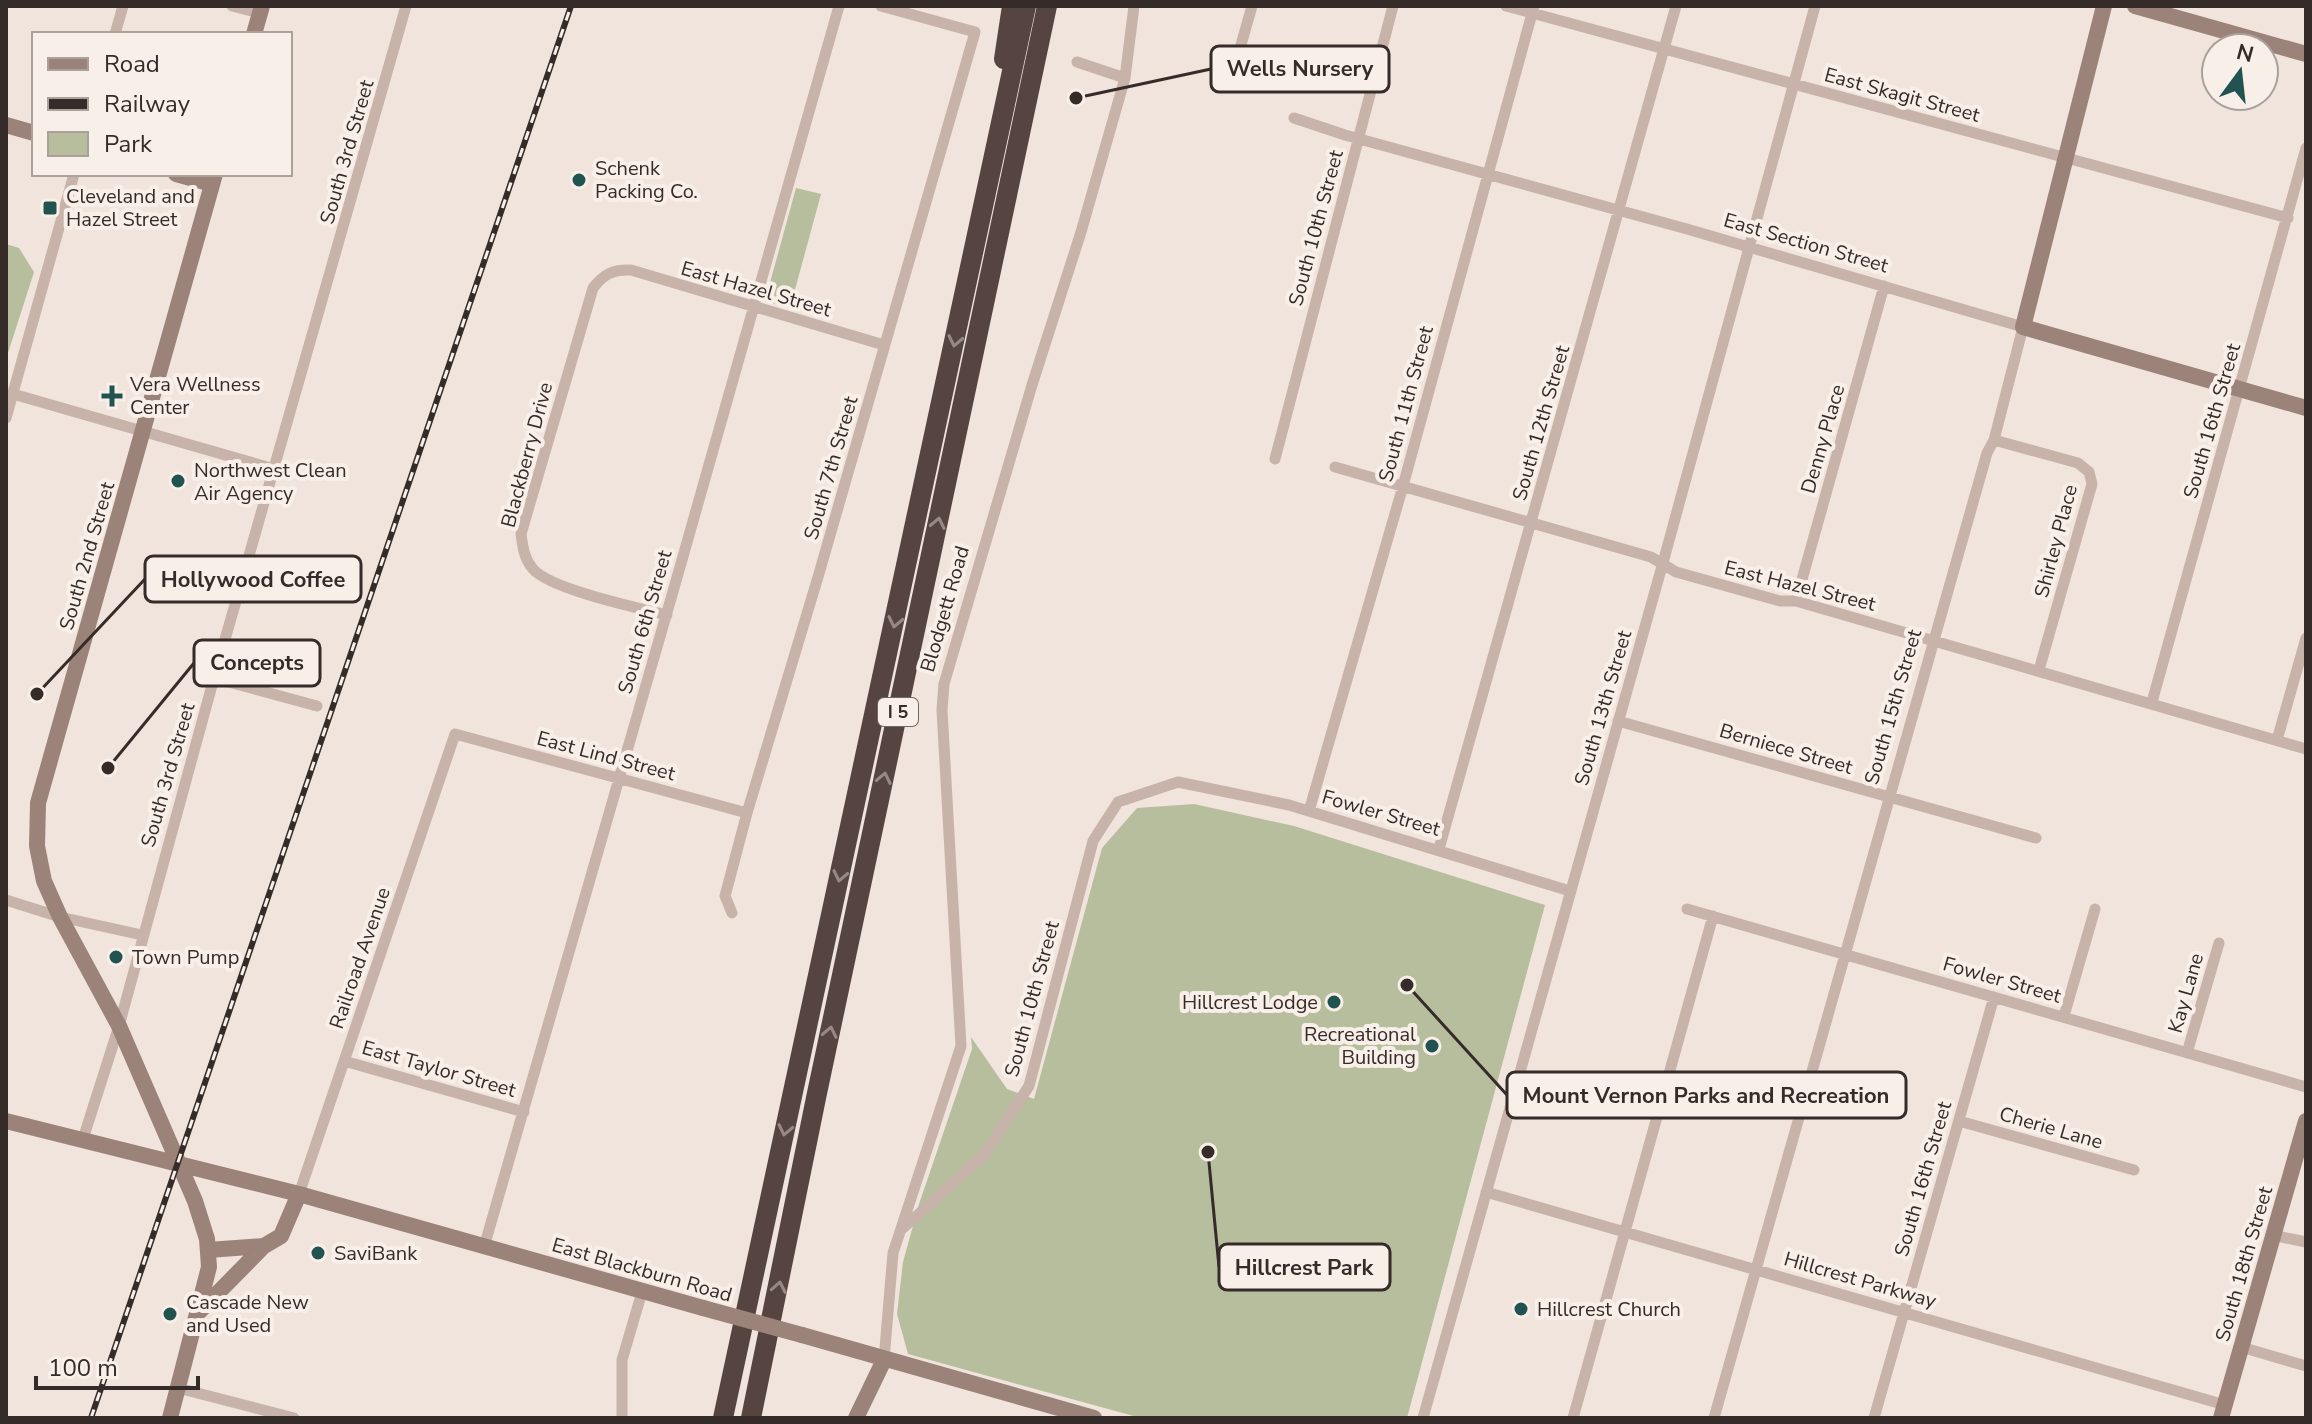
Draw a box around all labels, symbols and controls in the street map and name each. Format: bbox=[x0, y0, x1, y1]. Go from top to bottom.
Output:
legend bbox=[32, 32, 292, 176]
north arrow bbox=[2200, 32, 2280, 112]
text: N bbox=[2233, 37, 2257, 70]
callout: Wells Nursery bbox=[1211, 46, 1389, 92]
text: Road bbox=[104, 48, 160, 80]
text: Wells Nursery bbox=[1227, 54, 1374, 84]
street label: East Skagit Street bbox=[1821, 61, 1984, 129]
street label: South 3rd Street bbox=[314, 76, 381, 227]
text: Railway bbox=[104, 88, 191, 120]
text: Park bbox=[104, 128, 153, 160]
street label: South 10th Street bbox=[1282, 146, 1350, 309]
place label: Schenk Packing Co. bbox=[595, 155, 698, 205]
marker: Schenk Packing Co. bbox=[570, 171, 588, 189]
place label: Cleveland and Hazel Street bbox=[66, 183, 195, 233]
marker: Cleveland and Hazel Street bbox=[41, 199, 59, 217]
street label: East Section Street bbox=[1721, 207, 1892, 280]
street label: East Hazel Street bbox=[678, 255, 835, 324]
street label: South 11th Street bbox=[1372, 322, 1440, 485]
one-way arrow bbox=[947, 333, 964, 347]
street label: South 16th Street bbox=[2177, 339, 2247, 502]
street label: South 12th Street bbox=[1506, 341, 1576, 504]
place label: Vera Wellness Center bbox=[129, 371, 261, 421]
street label: Blackberry Drive bbox=[495, 379, 559, 531]
street label: Denny Place bbox=[1795, 381, 1851, 497]
marker: Vera Wellness Center bbox=[101, 385, 123, 407]
street label: South 7th Street bbox=[798, 392, 865, 543]
place label: Northwest Clean Air Agency bbox=[194, 457, 347, 507]
marker: Northwest Clean Air Agency bbox=[169, 472, 187, 490]
street label: South 2nd Street bbox=[53, 478, 121, 633]
street label: Shirley Place bbox=[2028, 481, 2084, 601]
one-way arrow bbox=[929, 517, 946, 531]
street label: Blodgett Road bbox=[914, 543, 976, 675]
street label: South 6th Street bbox=[612, 546, 679, 697]
street label: East Hazel Street bbox=[1722, 554, 1879, 618]
callout: Hollywood Coffee bbox=[145, 556, 361, 602]
text: Hollywood Coffee bbox=[161, 565, 345, 595]
one-way arrow bbox=[887, 615, 904, 628]
street label: South 15th Street bbox=[1858, 625, 1928, 788]
street label: South 13th Street bbox=[1568, 626, 1638, 789]
callout: Concepts bbox=[194, 640, 320, 686]
text: Concepts bbox=[210, 648, 304, 678]
road number: I 5 bbox=[878, 698, 918, 726]
street label: South 3rd Street bbox=[135, 699, 202, 850]
street label: Berniece Street bbox=[1716, 717, 1857, 781]
street label: East Lind Street bbox=[534, 725, 679, 788]
one-way arrow bbox=[875, 771, 892, 785]
street label: Fowler Street bbox=[1319, 783, 1444, 843]
one-way arrow bbox=[832, 869, 849, 883]
street label: Railroad Avenue bbox=[323, 884, 397, 1032]
street label: South 10th Street bbox=[998, 917, 1066, 1080]
place label: Town Pump bbox=[132, 944, 239, 971]
marker: Town Pump bbox=[107, 948, 125, 966]
street label: Fowler Street bbox=[1940, 950, 2065, 1010]
street label: Kay Lane bbox=[2162, 950, 2210, 1036]
place label: Hillcrest Lodge bbox=[1182, 989, 1318, 1016]
marker: Hillcrest Lodge bbox=[1325, 993, 1343, 1011]
place label: Recreational Building bbox=[1304, 1021, 1416, 1071]
one-way arrow bbox=[821, 1026, 838, 1039]
street label: East Taylor Street bbox=[359, 1034, 520, 1104]
marker: Recreational Building bbox=[1423, 1037, 1441, 1055]
callout: Mount Vernon Parks and Recreation bbox=[1507, 1072, 1906, 1118]
text: Mount Vernon Parks and Recreation bbox=[1523, 1081, 1889, 1111]
street label: South 16th Street bbox=[1888, 1097, 1958, 1260]
street label: Cherie Lane bbox=[1996, 1100, 2106, 1156]
one-way arrow bbox=[777, 1123, 794, 1137]
street label: South 18th Street bbox=[2209, 1182, 2279, 1345]
street label: East Blackburn Road bbox=[549, 1231, 735, 1309]
place label: SaviBank bbox=[334, 1240, 418, 1267]
marker: SaviBank bbox=[309, 1244, 327, 1262]
callout: Hillcrest Park bbox=[1219, 1244, 1390, 1290]
street label: Hillcrest Parkway bbox=[1781, 1245, 1940, 1315]
text: Hillcrest Park bbox=[1235, 1253, 1375, 1283]
one-way arrow bbox=[770, 1281, 787, 1294]
place label: Cascade New and Used bbox=[186, 1289, 309, 1339]
place label: Hillcrest Church bbox=[1537, 1296, 1681, 1323]
marker: Hillcrest Church bbox=[1512, 1300, 1530, 1318]
marker: Cascade New and Used bbox=[161, 1305, 179, 1323]
scale bar bbox=[36, 1340, 198, 1390]
text: 100 m bbox=[48, 1352, 118, 1384]

